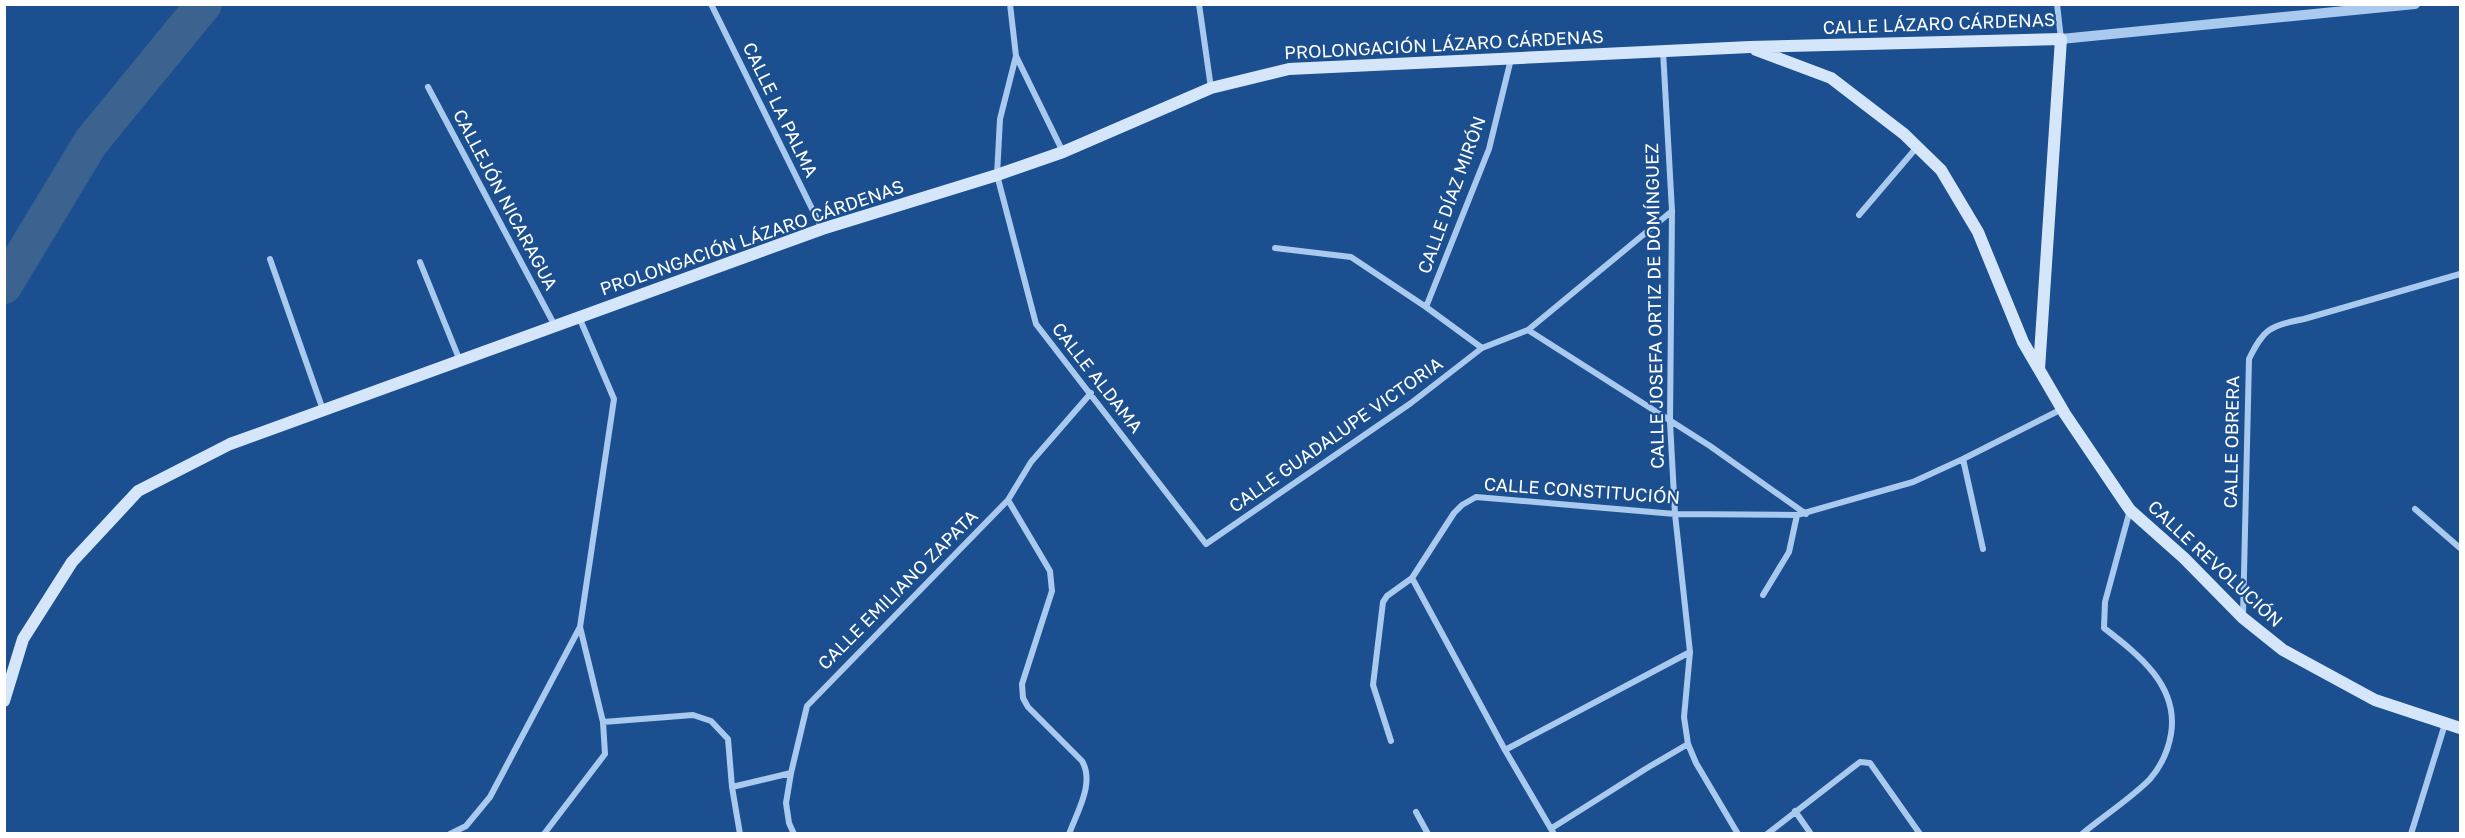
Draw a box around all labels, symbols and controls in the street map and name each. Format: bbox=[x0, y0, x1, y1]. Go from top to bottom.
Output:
street label: CALLE LÁZARO CÁRDENAS bbox=[1822, 8, 2056, 38]
street label: PROLONGACIÓN LÁZARO CÁRDENAS bbox=[1284, 25, 1604, 63]
street label: CALLE LA PALMA bbox=[739, 38, 823, 181]
street label: CALLEJÓN NICARAGUA bbox=[449, 105, 563, 294]
street label: CALLE DÍAZ MIRÓN bbox=[1412, 113, 1490, 276]
street label: CALLE JOSEFA ORTIZ DE DOMÍNGUEZ bbox=[1640, 143, 1668, 469]
street label: PROLONGACIÓN LÁZARO CÁRDENAS bbox=[597, 175, 907, 300]
street label: CALLE ALDAMA bbox=[1048, 318, 1148, 437]
street label: CALLE GUADALUPE VICTORIA bbox=[1225, 352, 1446, 516]
street label: CALLE OBRERA bbox=[2219, 375, 2243, 509]
street label: CALLE CONSTITUCIÓN bbox=[1483, 472, 1681, 508]
street label: CALLE REVOLUCIÓN bbox=[2144, 495, 2288, 631]
street label: CALLE EMILIANO ZAPATA bbox=[813, 505, 982, 674]

